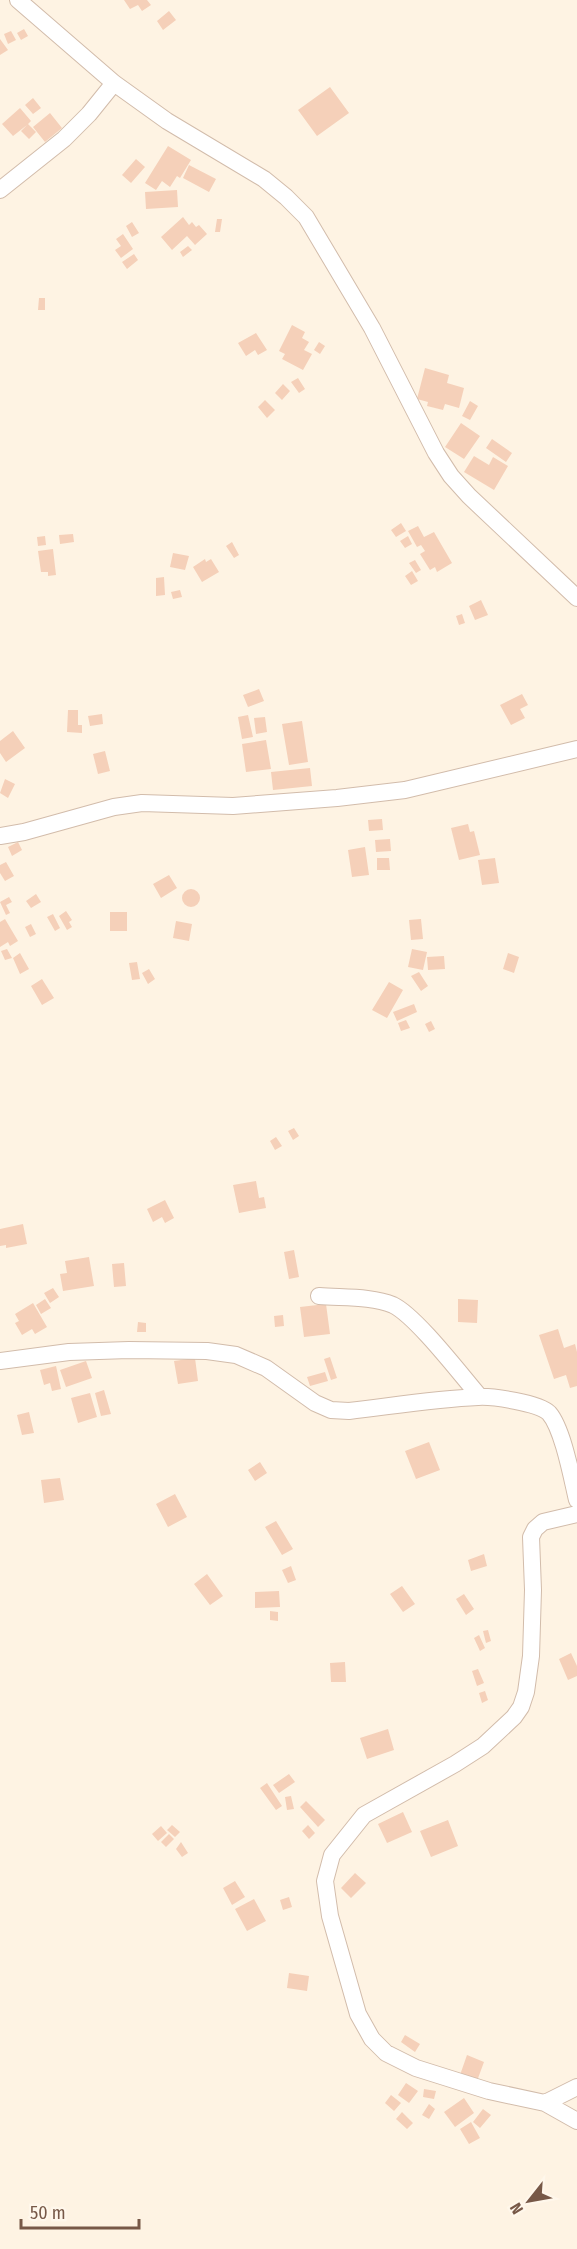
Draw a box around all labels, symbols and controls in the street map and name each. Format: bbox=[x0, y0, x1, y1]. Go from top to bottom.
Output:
north arrow bbox=[499, 2171, 559, 2231]
scale bar bbox=[21, 2192, 140, 2230]
text: N bbox=[506, 2199, 527, 2217]
text: 50 m bbox=[30, 2202, 66, 2224]

